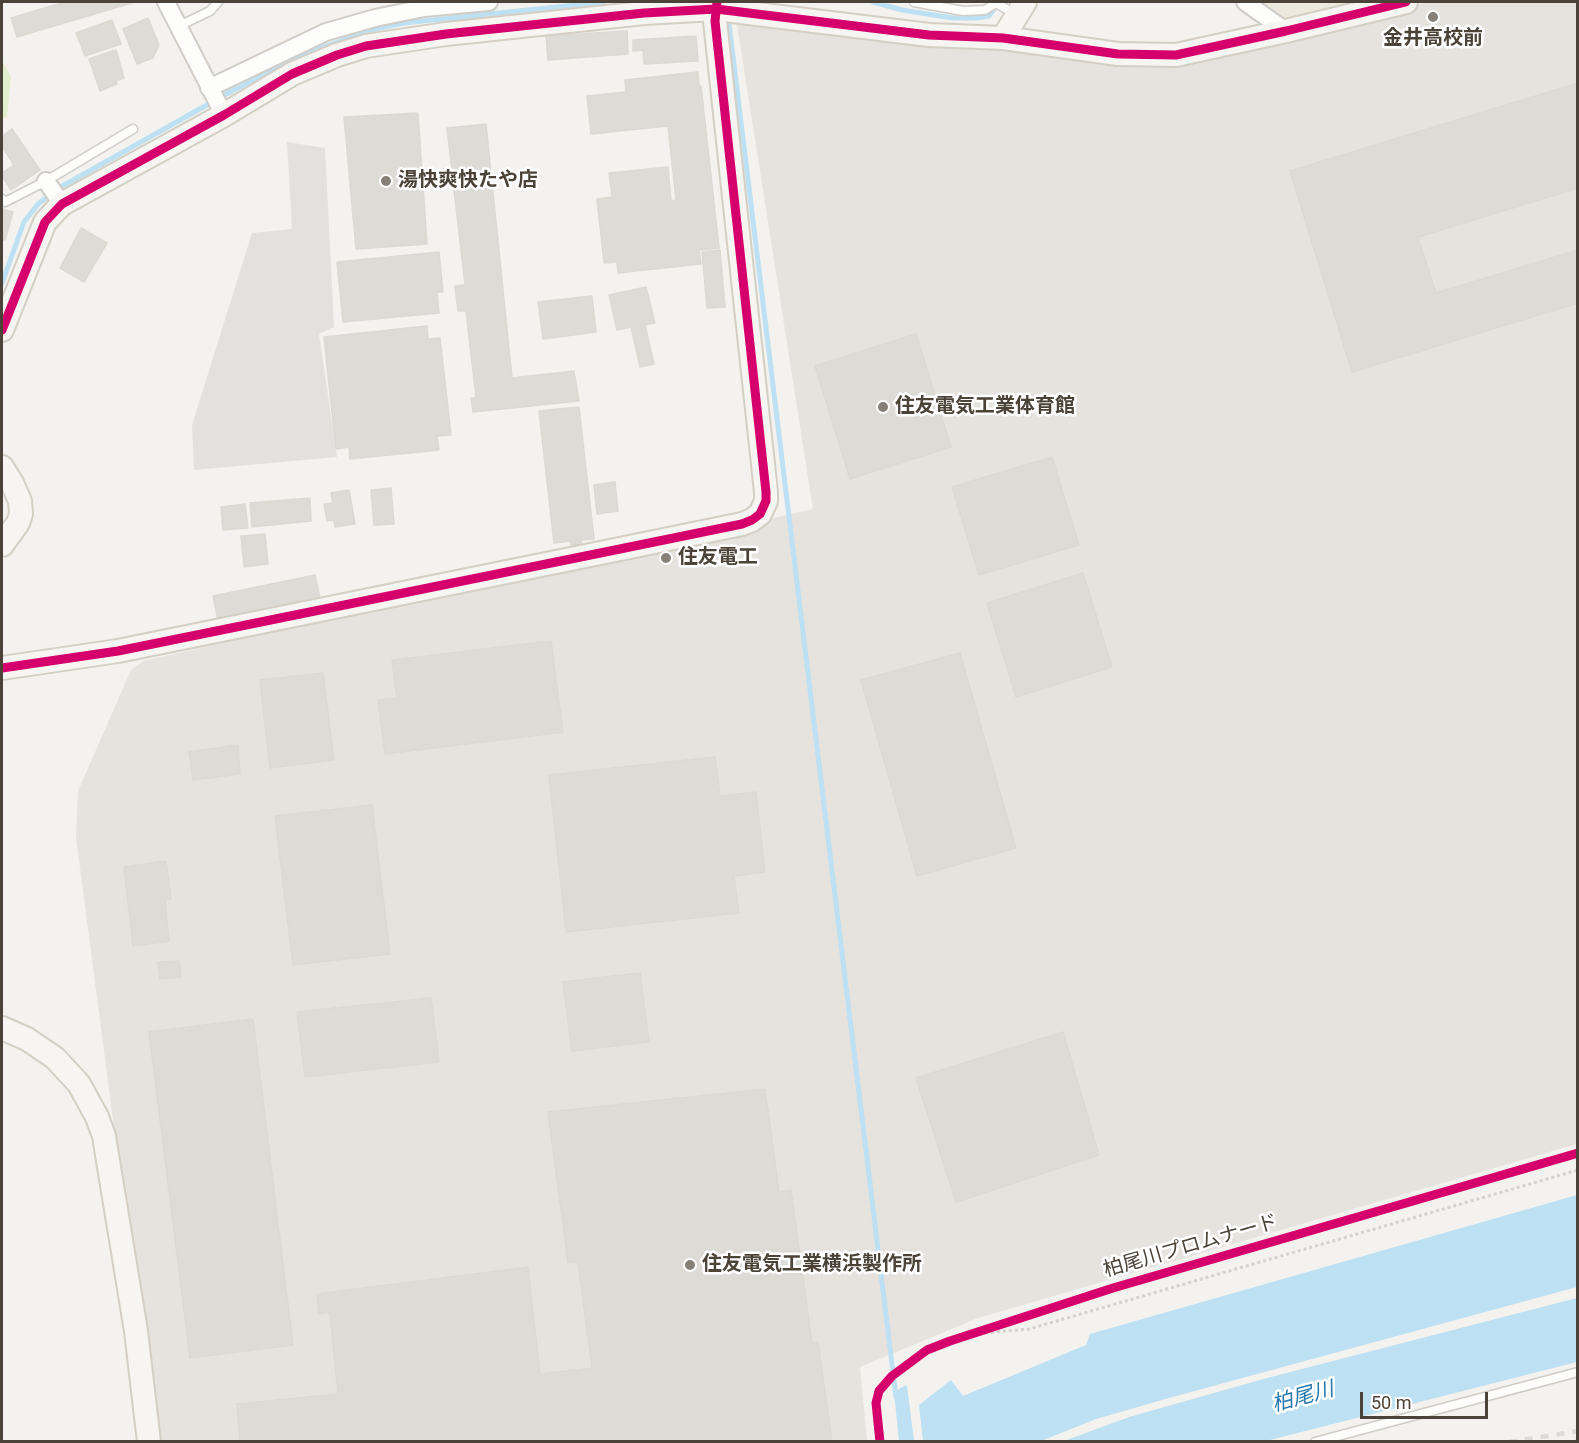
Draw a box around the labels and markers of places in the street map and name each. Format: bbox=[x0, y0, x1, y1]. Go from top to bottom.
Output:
marker: 金井高校前 bbox=[1426, 10, 1440, 24]
place label: 金井高校前 bbox=[1383, 27, 1483, 51]
place label: 湯快爽快たや店 bbox=[398, 169, 538, 193]
marker: 湯快爽快たや店 bbox=[379, 174, 393, 188]
place label: 住友電気工業体育館 bbox=[895, 395, 1075, 419]
marker: 住友電気工業体育館 bbox=[876, 400, 890, 414]
place label: 住友電工 bbox=[678, 546, 758, 570]
marker: 住友電工 bbox=[659, 551, 673, 565]
place label: 住友電気工業横浜製作所 bbox=[702, 1253, 922, 1277]
marker: 住友電気工業横浜製作所 bbox=[683, 1258, 697, 1272]

